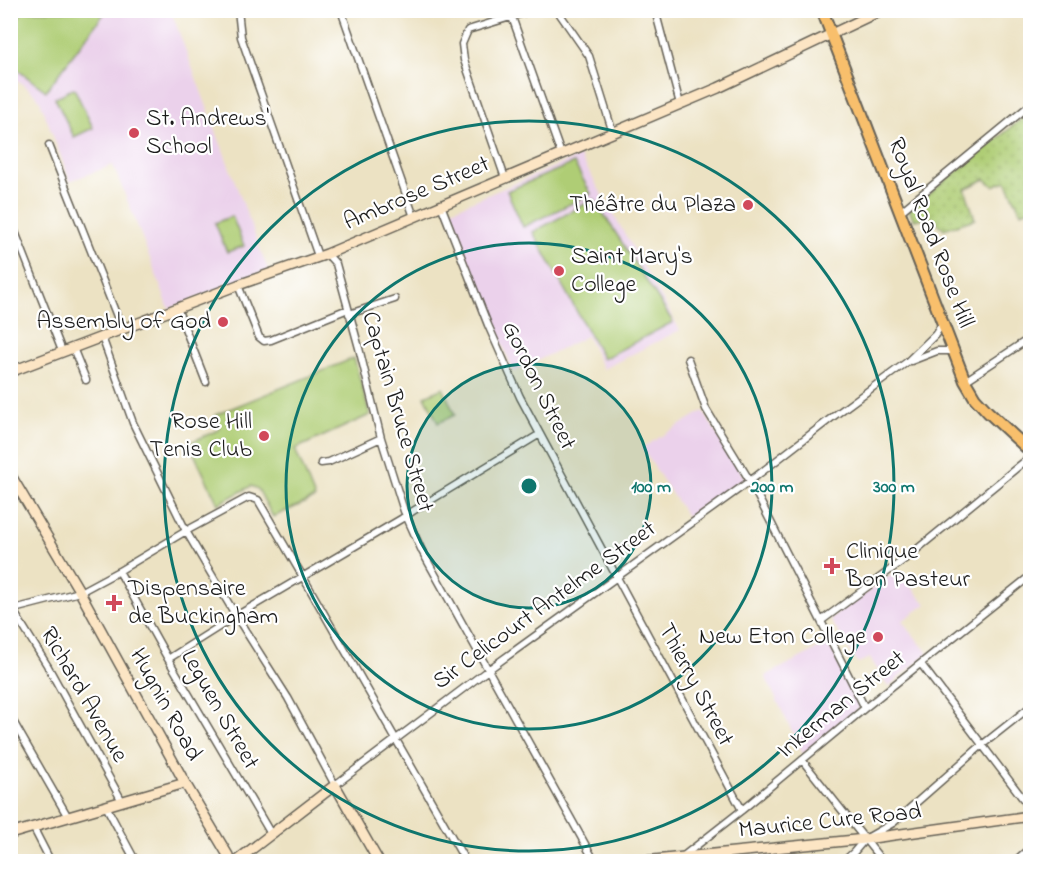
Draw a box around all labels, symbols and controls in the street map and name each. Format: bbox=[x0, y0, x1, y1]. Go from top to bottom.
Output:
place label: St. Andrews' School bbox=[146, 102, 270, 165]
marker: St. Andrews' School bbox=[127, 126, 141, 140]
street label: Royal Road Rose Hill bbox=[877, 133, 982, 334]
street label: Ambrose Street bbox=[339, 148, 495, 240]
place label: Théâtre du Plaza bbox=[569, 188, 736, 223]
marker: Théâtre du Plaza bbox=[741, 198, 755, 212]
place label: Saint Mary's College bbox=[571, 240, 693, 303]
marker: Saint Mary's College bbox=[552, 264, 566, 278]
place label: Assembly of God bbox=[36, 305, 212, 341]
street label: Captain Bruce Street bbox=[352, 307, 442, 517]
marker: Assembly of God bbox=[216, 315, 230, 329]
street label: Gordon Street bbox=[492, 316, 584, 456]
place label: Rose Hill Tenis Club bbox=[150, 405, 252, 468]
marker: Rose Hill Tenis Club bbox=[257, 429, 271, 443]
text: 100 m bbox=[631, 475, 671, 501]
text: 200 m bbox=[750, 475, 794, 501]
text: 300 m bbox=[872, 475, 915, 501]
centre of rings bbox=[519, 476, 539, 496]
street label: Sir Celicourt Antelme Street bbox=[426, 513, 664, 699]
place label: Clinique Bon Pasteur bbox=[845, 535, 971, 598]
marker: Clinique Bon Pasteur bbox=[823, 557, 841, 575]
place label: Dispensaire de Buckingham bbox=[127, 572, 278, 635]
marker: Dispensaire de Buckingham bbox=[105, 594, 123, 612]
street label: Thierry Street bbox=[647, 617, 742, 753]
place label: New Eton College bbox=[699, 620, 866, 655]
street label: Richard Avenue bbox=[30, 621, 136, 769]
marker: New Eton College bbox=[871, 630, 885, 644]
street label: Hugnin Road bbox=[119, 642, 211, 768]
street label: Inkerman Street bbox=[770, 642, 914, 768]
street label: Leguen Street bbox=[171, 644, 267, 776]
street label: Maurice Cure Road bbox=[737, 795, 924, 849]

